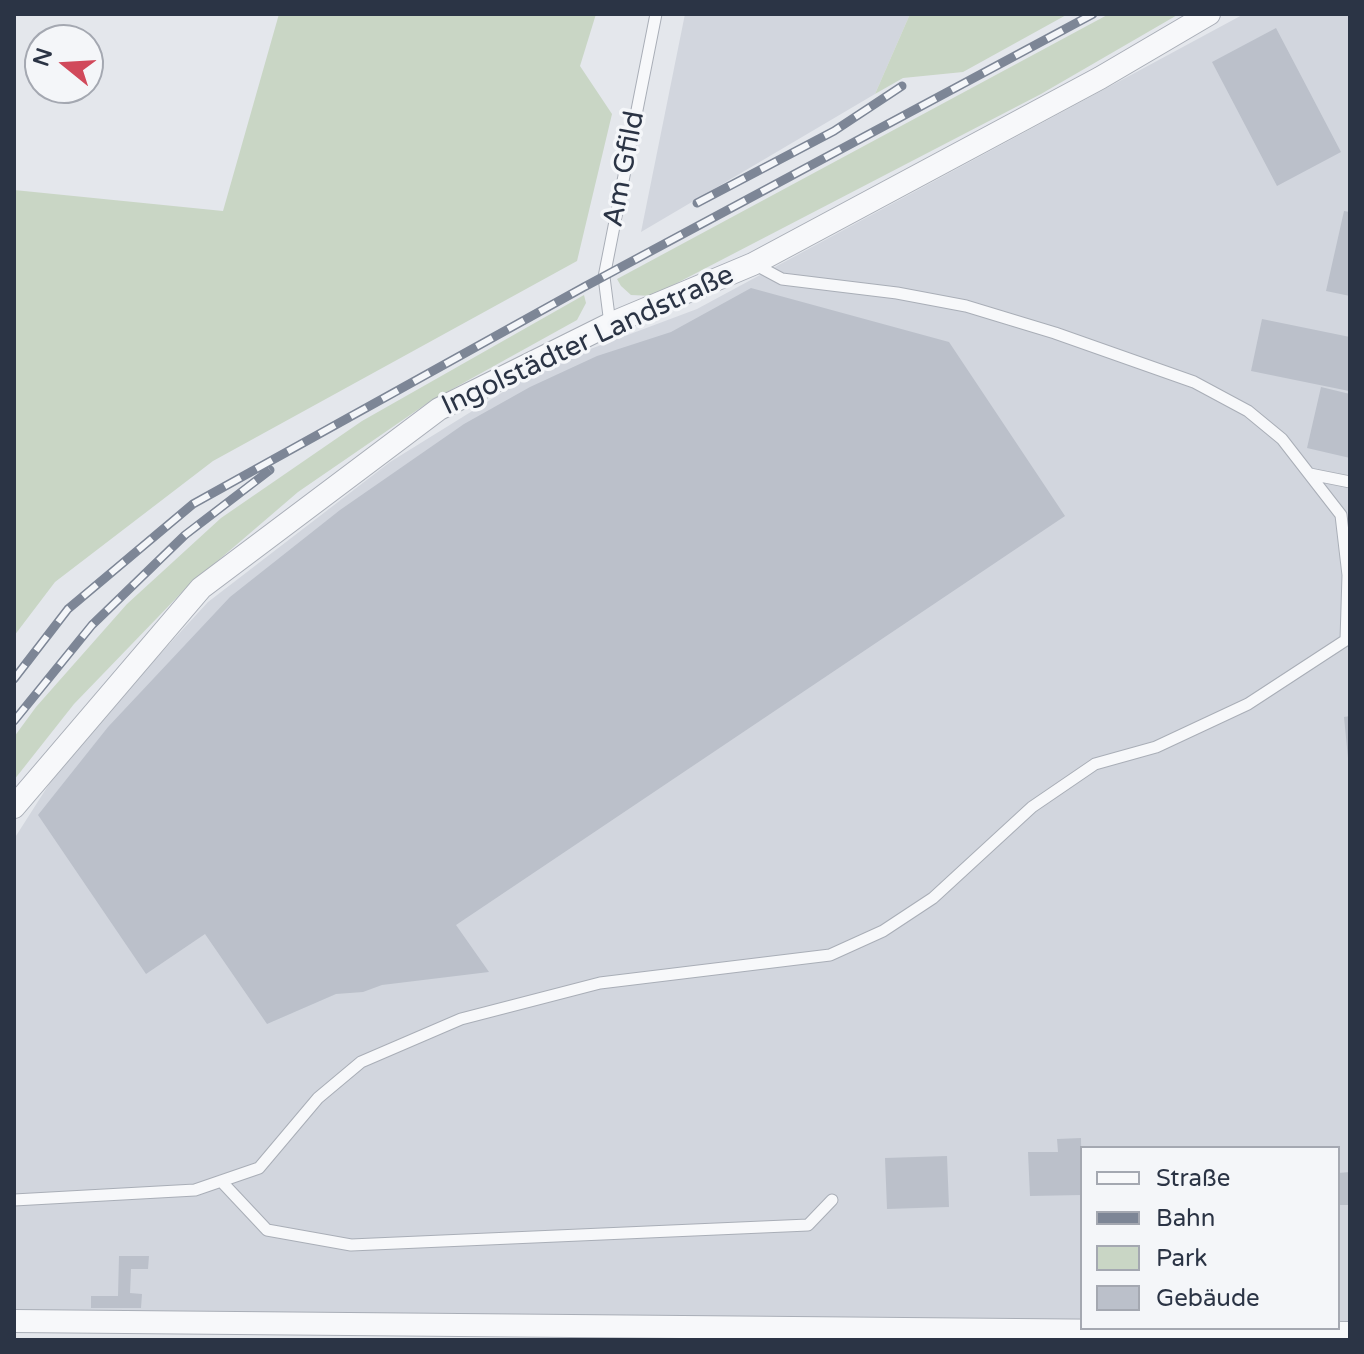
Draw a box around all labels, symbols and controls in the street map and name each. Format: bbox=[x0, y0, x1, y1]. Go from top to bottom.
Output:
north arrow bbox=[24, 24, 104, 104]
text: N bbox=[28, 45, 58, 70]
street label: Am Gfild bbox=[597, 108, 653, 230]
street label: Ingolstädter Landstraße bbox=[437, 259, 739, 423]
legend bbox=[1080, 1146, 1340, 1330]
text: Straße bbox=[1156, 1164, 1230, 1193]
text: Bahn bbox=[1156, 1204, 1215, 1233]
text: Park bbox=[1156, 1244, 1207, 1273]
text: Gebäude bbox=[1156, 1284, 1260, 1313]

